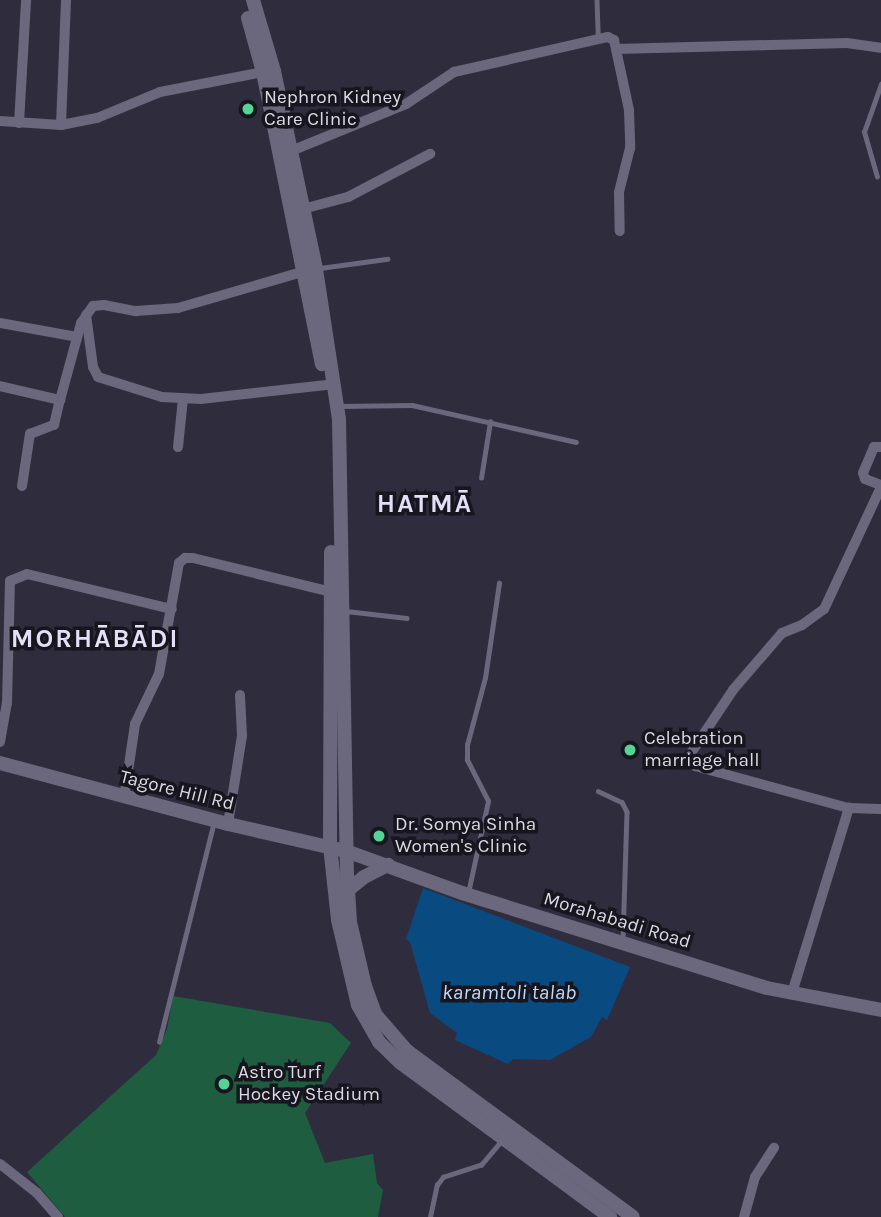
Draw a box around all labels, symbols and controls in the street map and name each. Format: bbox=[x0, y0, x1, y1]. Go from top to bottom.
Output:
place label: Nephron Kidney Care Clinic bbox=[264, 87, 401, 131]
marker: Nephron Kidney Care Clinic bbox=[238, 99, 258, 119]
district label: HATMĀ bbox=[377, 488, 473, 520]
district label: MORHĀBĀDI bbox=[12, 623, 178, 655]
place label: Celebration marriage hall bbox=[644, 728, 760, 772]
marker: Celebration marriage hall bbox=[622, 742, 638, 758]
street label: Tagore Hill Rd bbox=[117, 766, 237, 816]
place label: Dr. Somya Sinha Women's Clinic bbox=[395, 814, 536, 858]
marker: Dr. Somya Sinha Women's Clinic bbox=[369, 826, 389, 846]
street label: Morahabadi Road bbox=[541, 888, 693, 954]
water label: karamtoli talab bbox=[442, 979, 576, 1005]
place label: Astro Turf Hockey Stadium bbox=[238, 1062, 380, 1106]
marker: Astro Turf Hockey Stadium bbox=[216, 1076, 232, 1092]

